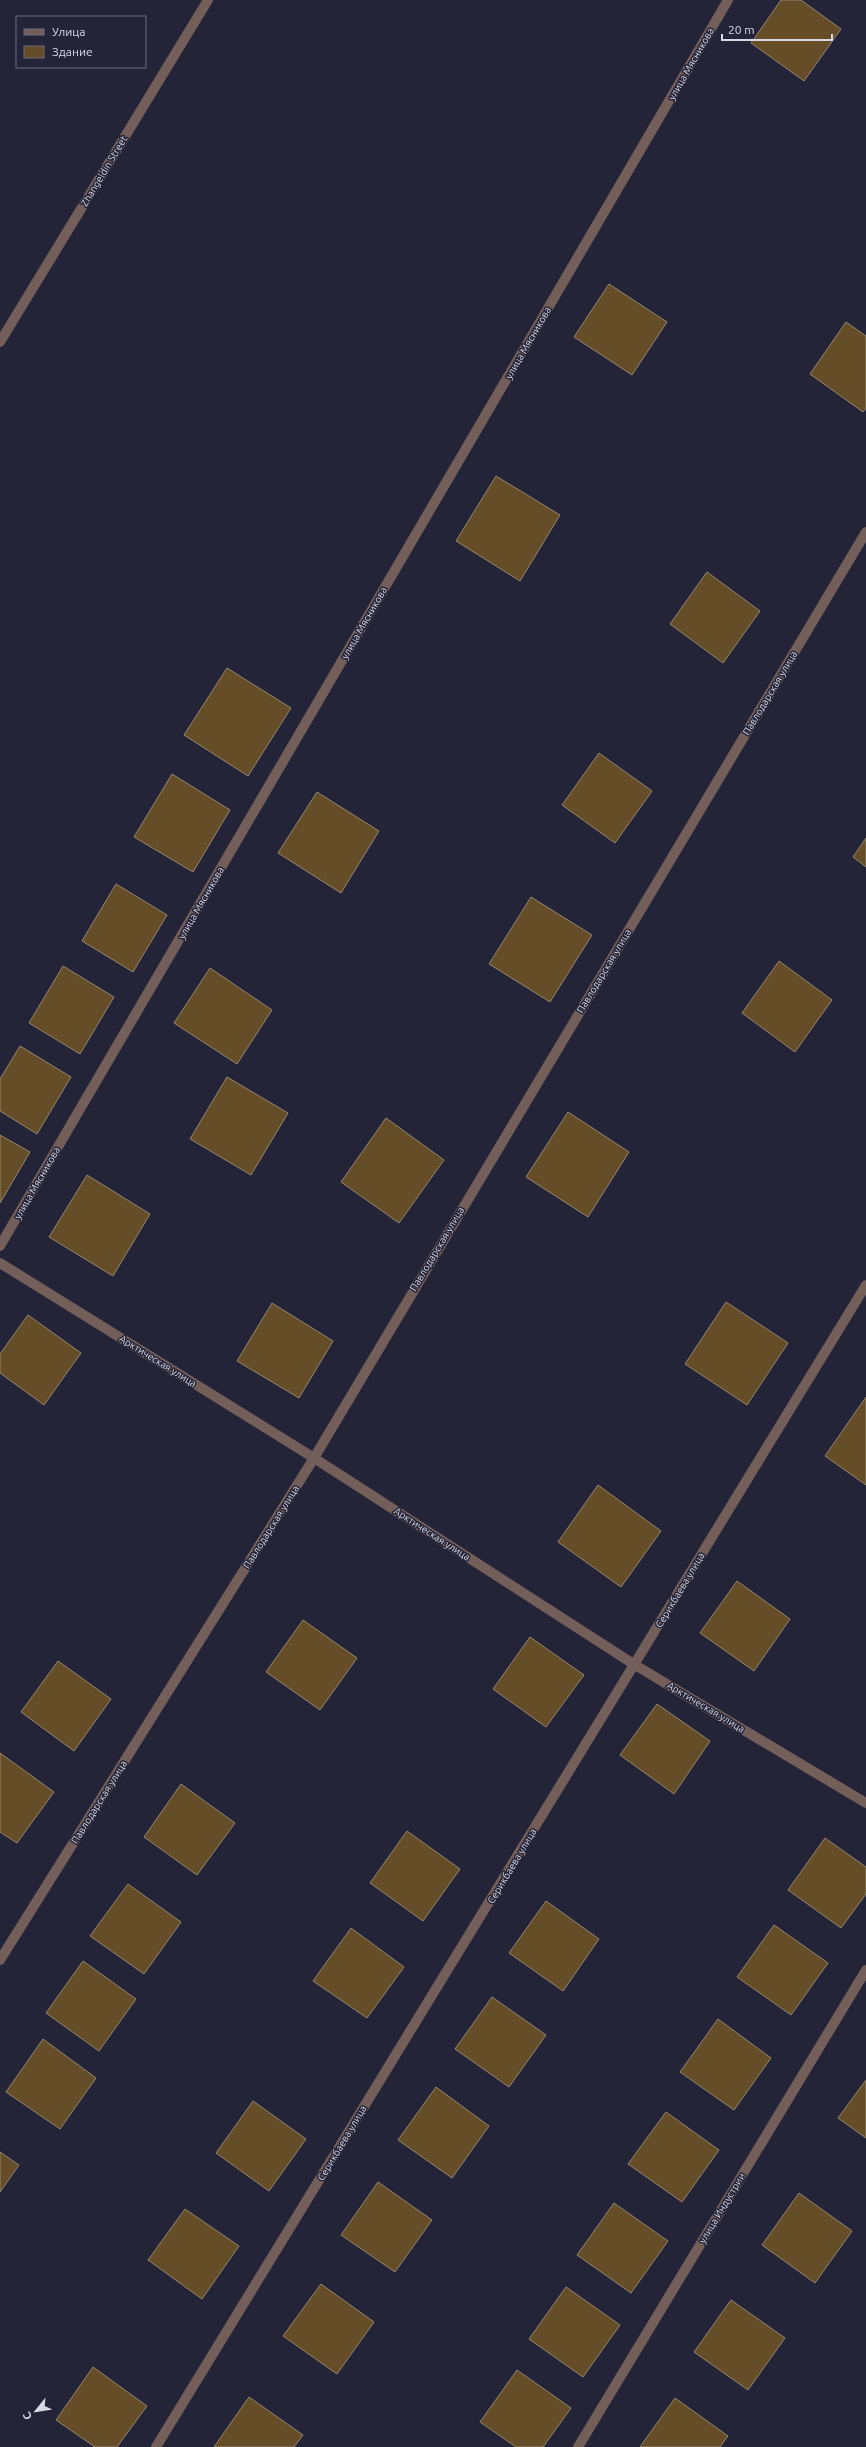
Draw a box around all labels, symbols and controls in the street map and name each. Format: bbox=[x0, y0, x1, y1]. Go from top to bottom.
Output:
legend bbox=[16, 16, 146, 68]
scale bar bbox=[722, 16, 832, 42]
text: 20 m bbox=[728, 23, 755, 36]
text: Улица bbox=[52, 25, 85, 38]
street label: улица Мясникова bbox=[666, 26, 716, 102]
text: Здание bbox=[52, 45, 93, 58]
street label: Zhangeldin Street bbox=[79, 134, 129, 208]
street label: улица Мясникова bbox=[503, 305, 553, 381]
street label: улица Мясникова bbox=[339, 585, 389, 661]
street label: Павлодарская улица bbox=[741, 649, 799, 737]
street label: улица Мясникова bbox=[176, 865, 226, 941]
street label: Павлодарская улица bbox=[575, 927, 633, 1015]
street label: улица Мясникова bbox=[12, 1145, 62, 1221]
street label: Павлодарская улица bbox=[408, 1205, 466, 1293]
street label: Арктическая улица bbox=[118, 1333, 198, 1389]
street label: Павлодарская улица bbox=[241, 1483, 301, 1571]
street label: Арктическая улица bbox=[392, 1505, 472, 1563]
street label: Серикбаева улица bbox=[653, 1551, 707, 1629]
street label: Арктическая улица bbox=[665, 1679, 747, 1735]
street label: Павлодарская улица bbox=[69, 1758, 129, 1846]
street label: Серикбаева улица bbox=[485, 1827, 539, 1905]
street label: Серикбаева улица bbox=[315, 2104, 369, 2182]
street label: улица Индустрии bbox=[697, 2171, 747, 2245]
north arrow bbox=[16, 2391, 56, 2431]
text: С bbox=[20, 2410, 34, 2422]

